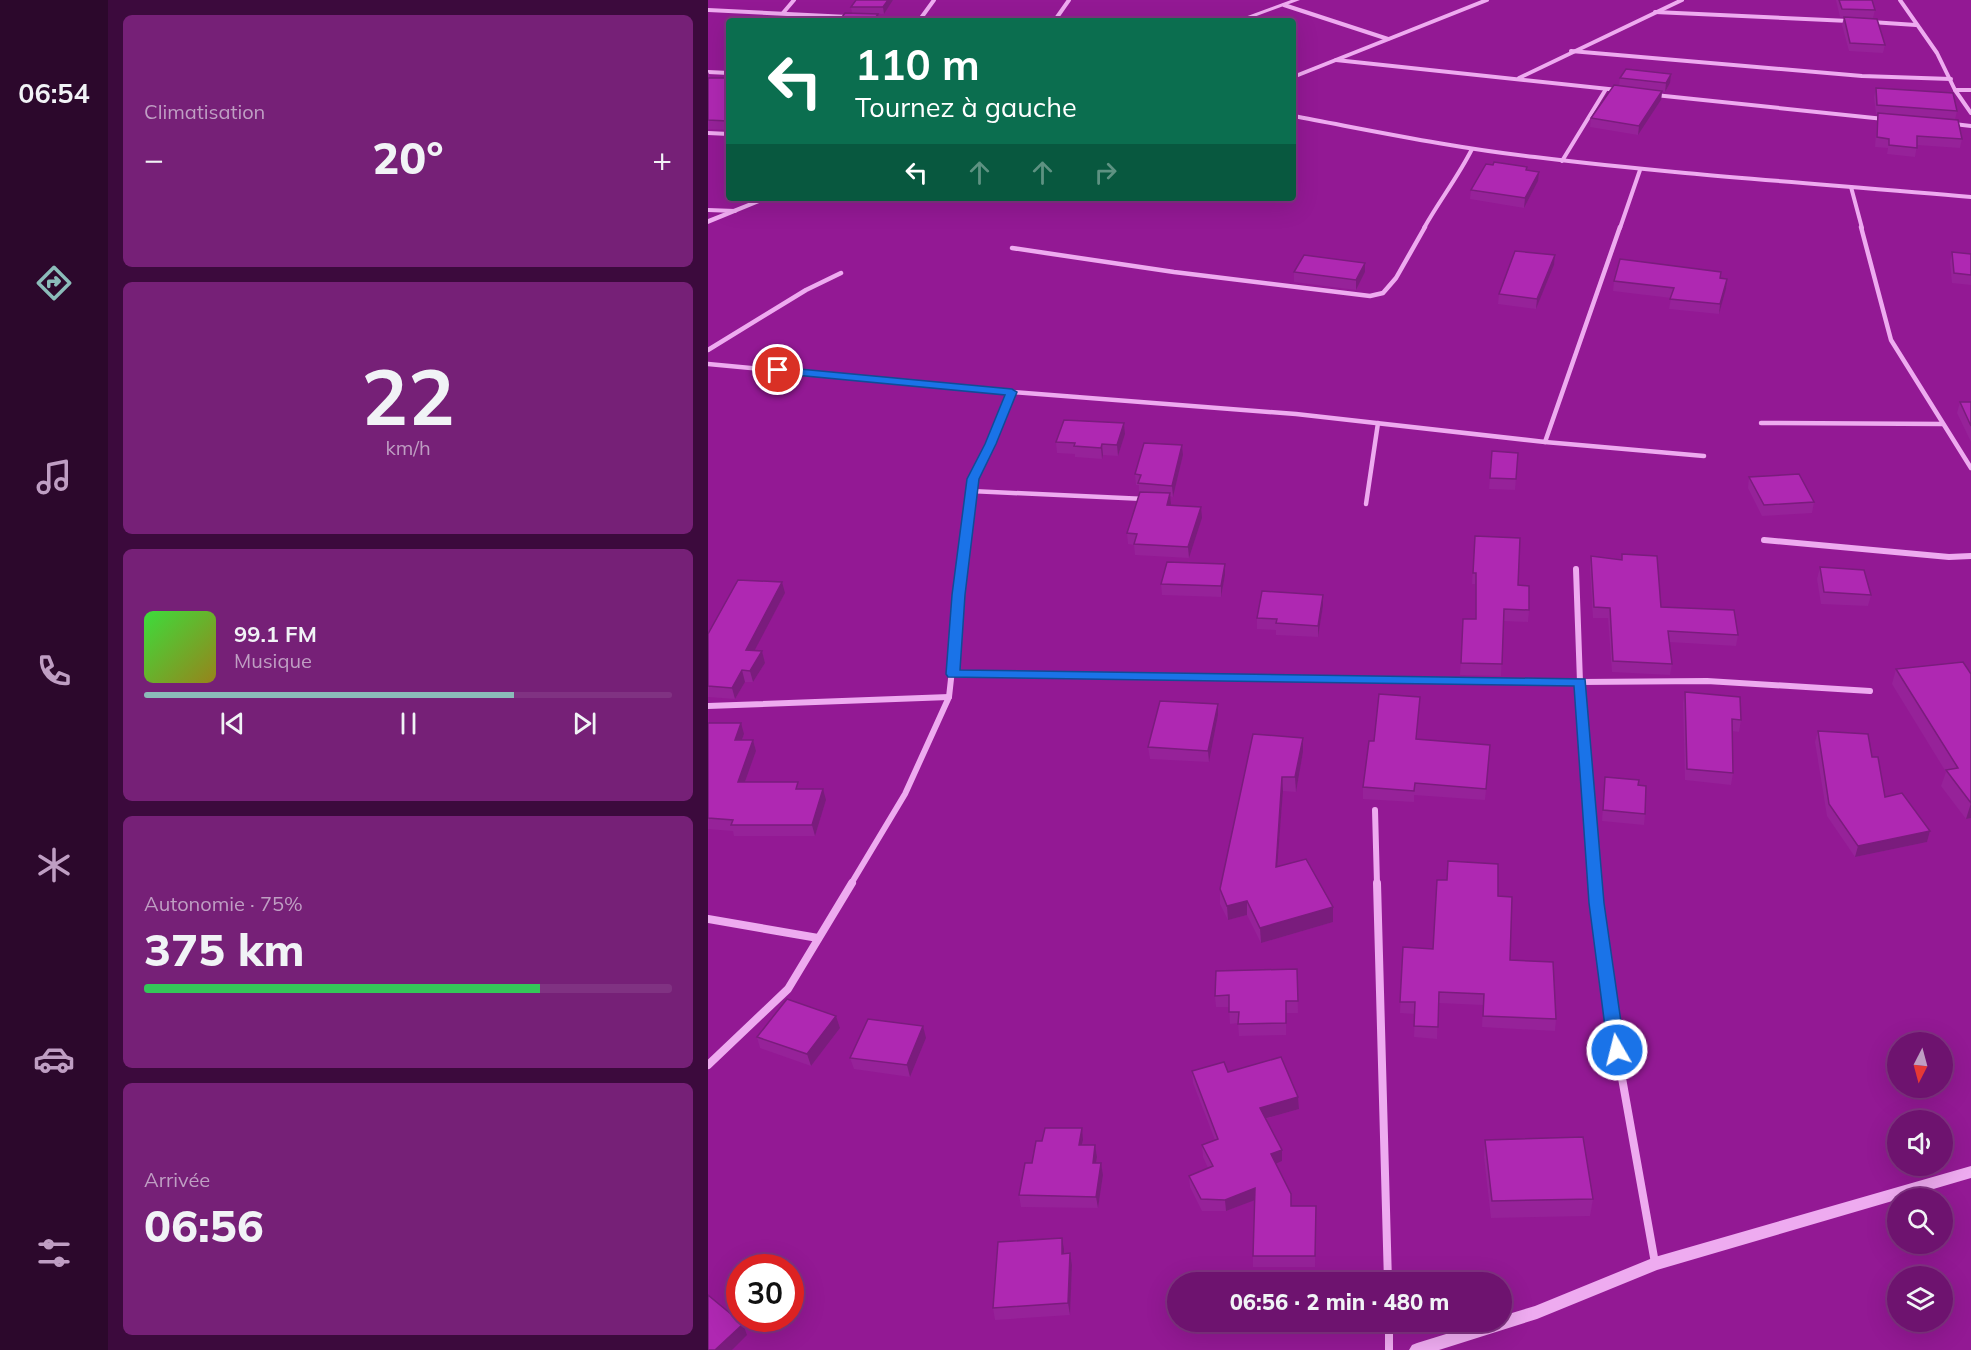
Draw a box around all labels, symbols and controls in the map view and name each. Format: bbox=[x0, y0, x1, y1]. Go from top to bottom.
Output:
text: 110 m bbox=[855, 38, 980, 91]
icon: left bbox=[756, 42, 834, 120]
text: 06:54 bbox=[18, 76, 90, 110]
text: Tournez à gauche bbox=[855, 90, 1077, 124]
text: Climatisation bbox=[144, 99, 265, 124]
text: 20° bbox=[372, 129, 444, 185]
text: − bbox=[144, 138, 164, 179]
text: + bbox=[652, 138, 672, 179]
icon: left bbox=[900, 156, 933, 189]
icon: ahead bbox=[963, 156, 996, 189]
icon: ahead bbox=[1026, 156, 1059, 189]
icon: right bbox=[1089, 156, 1122, 189]
icon: directions bbox=[33, 262, 75, 304]
pin bbox=[752, 344, 803, 395]
text: 22 bbox=[361, 347, 455, 445]
icon: arrive bbox=[761, 353, 794, 386]
text: km/h bbox=[385, 435, 431, 460]
icon: music bbox=[33, 456, 75, 498]
text: 99.1 FM bbox=[234, 620, 317, 648]
text: Musique bbox=[234, 648, 312, 673]
icon: phone bbox=[33, 650, 75, 692]
icon: previous bbox=[216, 707, 249, 740]
icon: pause bbox=[392, 707, 425, 740]
icon: next bbox=[568, 707, 601, 740]
icon: climate bbox=[33, 844, 75, 886]
text: Autonomie · 75% bbox=[144, 891, 303, 916]
text: 375 km bbox=[144, 921, 305, 977]
position arrow bbox=[1585, 1018, 1649, 1082]
north arrow bbox=[1887, 1032, 1953, 1098]
map controls bbox=[1887, 1032, 1953, 1332]
icon: car bbox=[33, 1038, 75, 1080]
button: sound bbox=[1887, 1110, 1953, 1176]
text: Arrivée bbox=[144, 1167, 210, 1192]
button: search bbox=[1887, 1188, 1953, 1254]
text: 06:56 bbox=[144, 1197, 264, 1253]
icon: filters bbox=[33, 1232, 75, 1274]
speed limit sign: 30 bbox=[726, 1254, 804, 1332]
button: layers bbox=[1887, 1266, 1953, 1332]
text: 06:56 · 2 min · 480 m bbox=[1230, 1288, 1449, 1316]

